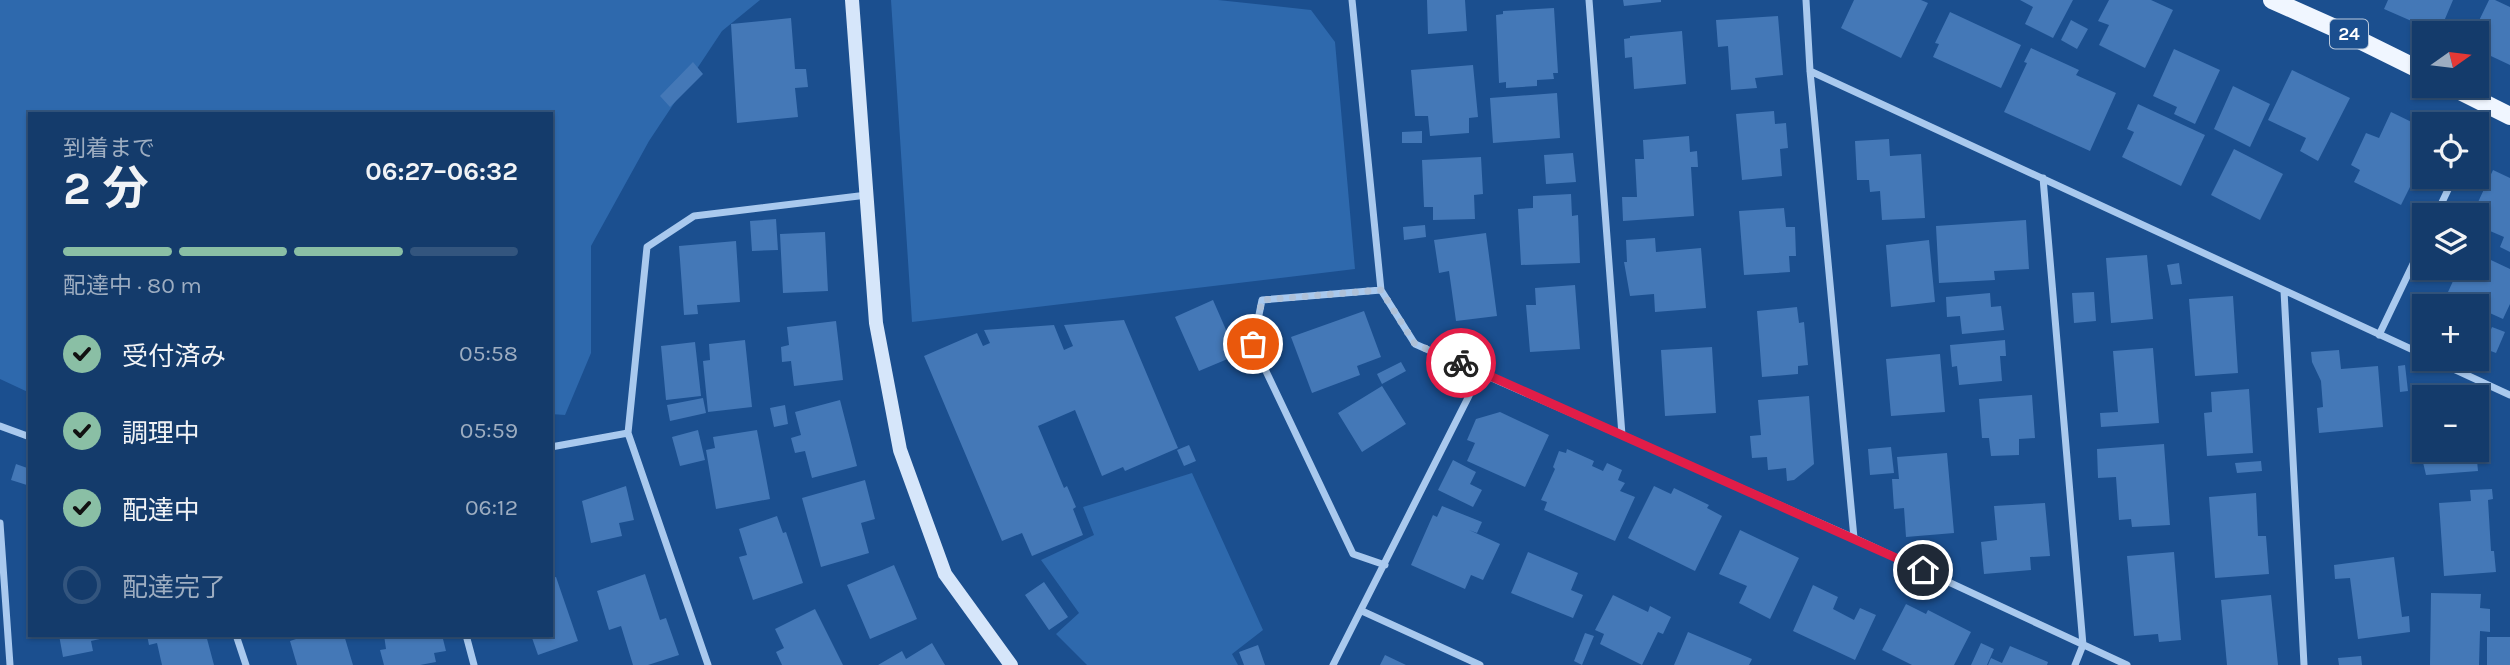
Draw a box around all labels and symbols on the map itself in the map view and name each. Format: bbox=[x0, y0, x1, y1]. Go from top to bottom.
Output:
road number: 24 bbox=[2330, 19, 2368, 48]
north arrow bbox=[2412, 21, 2488, 98]
pin bbox=[1223, 314, 1283, 374]
courier bbox=[1426, 328, 1496, 398]
pin bbox=[1893, 540, 1953, 600]

